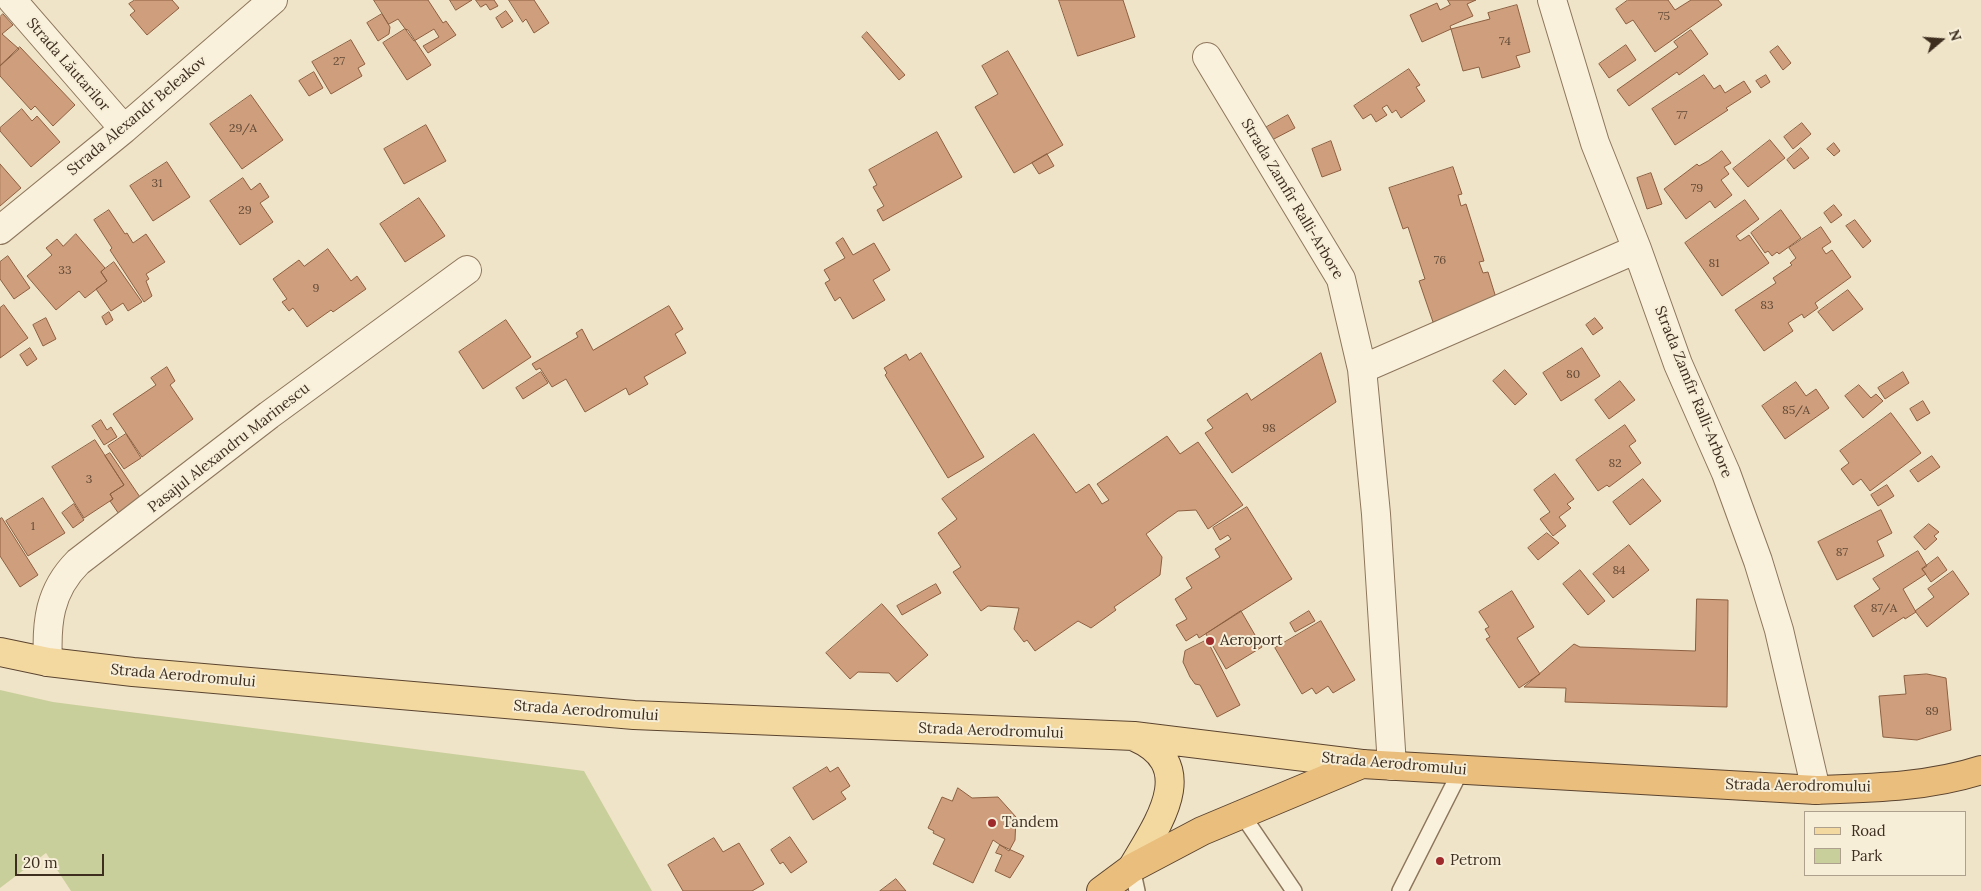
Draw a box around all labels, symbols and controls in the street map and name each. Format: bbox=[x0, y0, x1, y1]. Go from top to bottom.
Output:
house number: 75 bbox=[1658, 10, 1670, 24]
street label: Strada Lăutarilor bbox=[22, 14, 114, 116]
north arrow bbox=[1916, 15, 1966, 65]
text: N bbox=[1945, 27, 1965, 43]
house number: 74 bbox=[1499, 35, 1511, 49]
street label: Strada Alexandr Beleakov bbox=[64, 52, 210, 180]
house number: 27 bbox=[333, 55, 345, 69]
house number: 77 bbox=[1676, 109, 1688, 123]
street label: Strada Zamfir Ralli-Arbore bbox=[1237, 116, 1347, 282]
house number: 29/A bbox=[229, 122, 257, 136]
house number: 31 bbox=[151, 177, 163, 191]
house number: 79 bbox=[1691, 182, 1703, 196]
house number: 29 bbox=[238, 204, 252, 218]
house number: 76 bbox=[1434, 254, 1446, 268]
house number: 81 bbox=[1708, 257, 1720, 271]
house number: 33 bbox=[58, 264, 72, 278]
house number: 9 bbox=[313, 282, 319, 296]
house number: 83 bbox=[1760, 299, 1774, 313]
street label: Strada Zamfir Ralli-Arbore bbox=[1650, 304, 1736, 480]
house number: 80 bbox=[1566, 368, 1580, 382]
street label: Pasajul Alexandru Marinescu bbox=[145, 379, 313, 517]
house number: 85/A bbox=[1782, 404, 1810, 418]
house number: 98 bbox=[1262, 422, 1276, 436]
house number: 82 bbox=[1608, 457, 1622, 471]
house number: 3 bbox=[86, 473, 92, 487]
house number: 1 bbox=[31, 520, 35, 534]
house number: 87 bbox=[1836, 546, 1848, 560]
house number: 84 bbox=[1612, 564, 1626, 578]
house number: 87/A bbox=[1871, 602, 1897, 616]
place label: Aeroport bbox=[1220, 632, 1283, 650]
marker: Aeroport bbox=[1204, 635, 1216, 647]
street label: Strada Aerodromului bbox=[110, 661, 256, 691]
street label: Strada Aerodromului bbox=[513, 697, 659, 725]
house number: 89 bbox=[1925, 705, 1939, 719]
street label: Strada Aerodromului bbox=[918, 719, 1064, 743]
street label: Strada Aerodromului bbox=[1321, 749, 1467, 779]
street label: Strada Aerodromului bbox=[1725, 776, 1871, 796]
legend bbox=[1804, 811, 1966, 876]
place label: Tandem bbox=[1002, 814, 1059, 832]
marker: Tandem bbox=[986, 817, 998, 829]
text: Road bbox=[1851, 821, 1886, 840]
scale bar bbox=[18, 844, 106, 876]
text: Park bbox=[1851, 846, 1882, 865]
place label: Petrom bbox=[1450, 852, 1501, 870]
text: 20 m bbox=[23, 853, 58, 872]
marker: Petrom bbox=[1434, 855, 1446, 867]

